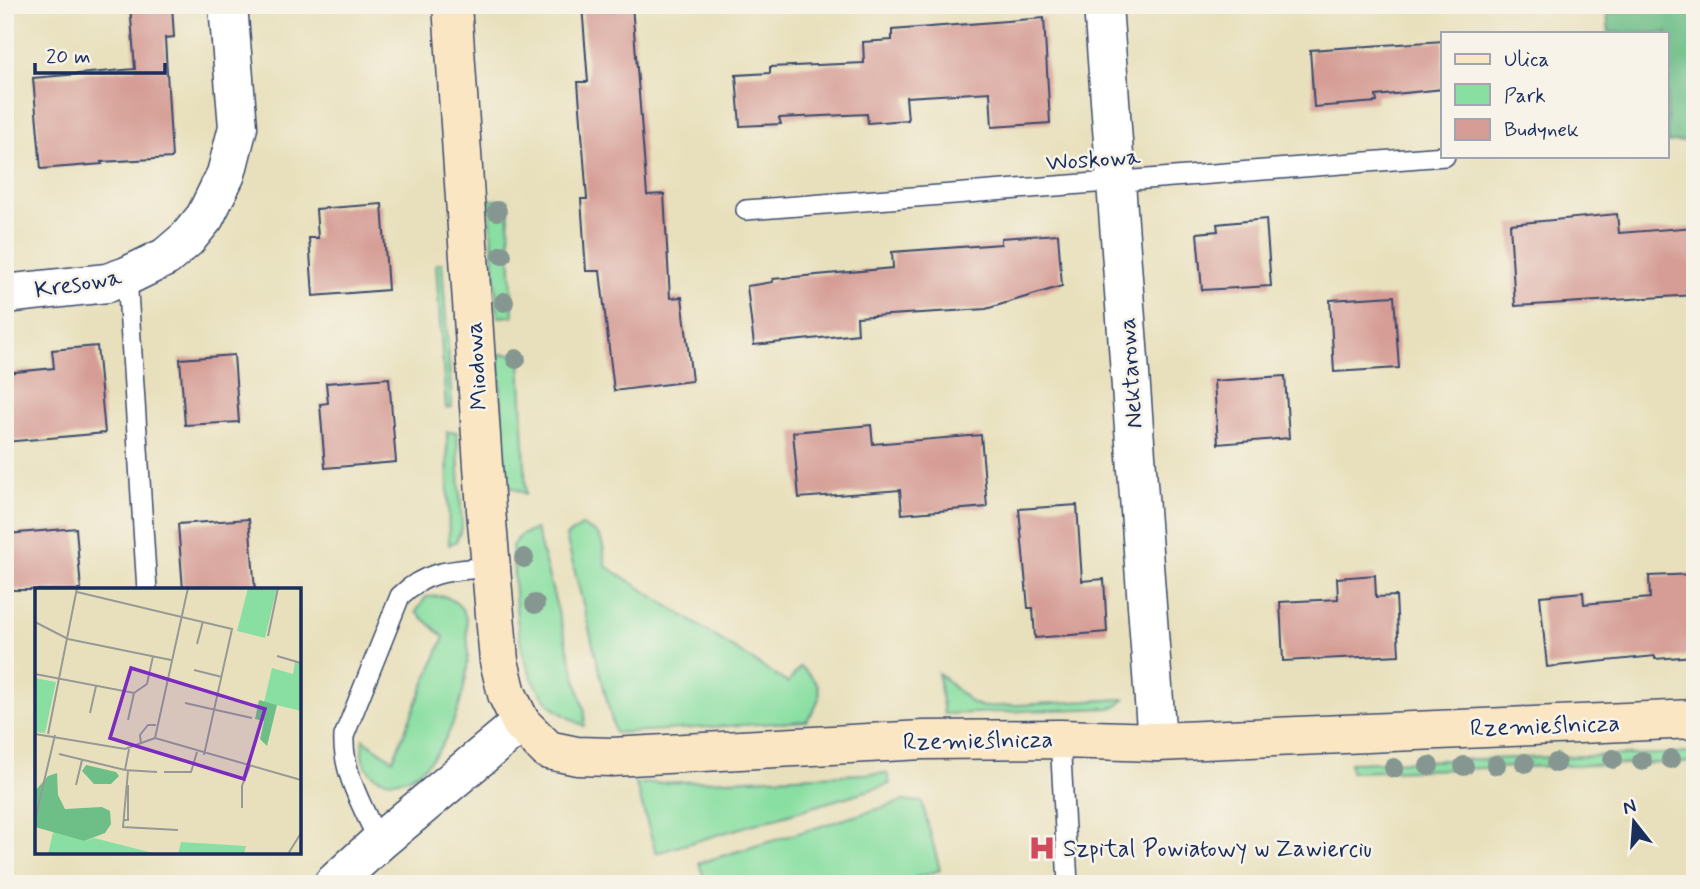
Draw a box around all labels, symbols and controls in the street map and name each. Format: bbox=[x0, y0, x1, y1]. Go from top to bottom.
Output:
scale bar bbox=[35, 32, 164, 76]
legend bbox=[1441, 32, 1668, 158]
text: 20 m bbox=[46, 43, 91, 71]
text: Ulica bbox=[1504, 46, 1549, 74]
text: Park bbox=[1504, 82, 1546, 110]
text: Budynek bbox=[1504, 116, 1579, 144]
street label: Woskowa bbox=[1045, 142, 1142, 179]
street label: Kresowa bbox=[33, 262, 124, 307]
street label: Nektarowa bbox=[1112, 316, 1151, 430]
street label: Miodowa bbox=[459, 320, 496, 411]
inset map bbox=[35, 588, 301, 854]
street label: Rzemieślnicza bbox=[1469, 708, 1621, 745]
street label: Rzemieślnicza bbox=[903, 725, 1053, 758]
north arrow bbox=[1598, 788, 1668, 858]
text: N bbox=[1620, 793, 1639, 821]
hospital icon: Szpital Powiatowy w Zawierciu bbox=[1027, 833, 1057, 863]
place label: Szpital Powiatowy w Zawierciu bbox=[1063, 834, 1372, 865]

